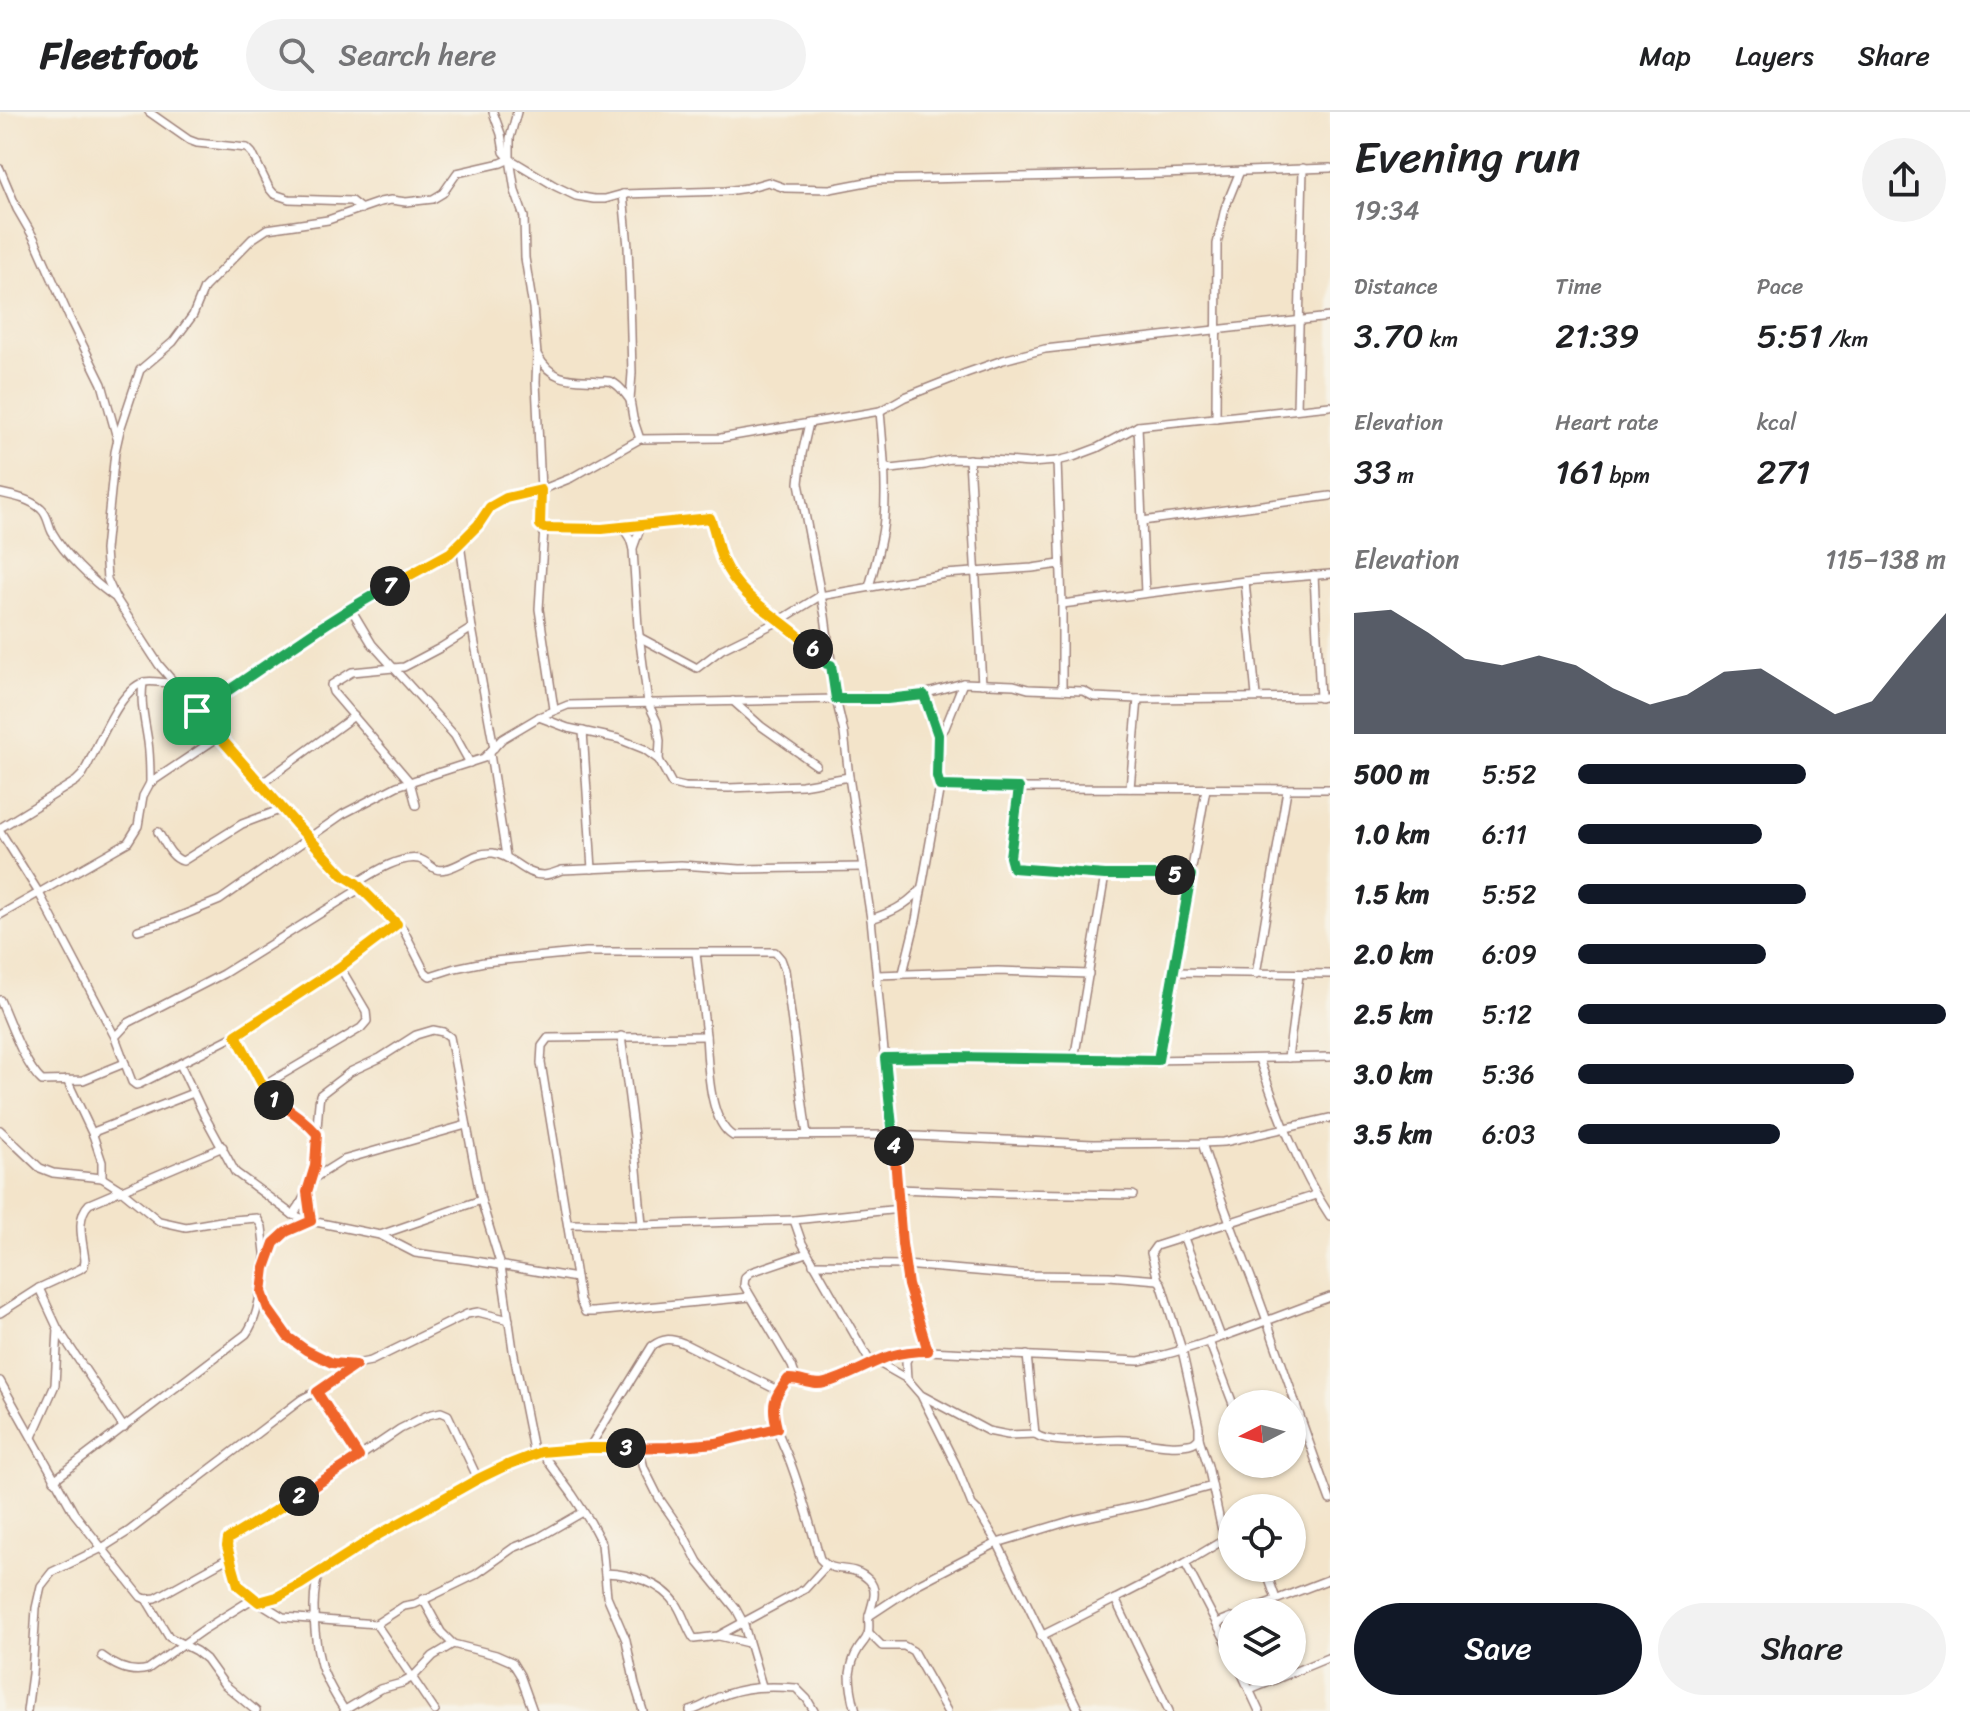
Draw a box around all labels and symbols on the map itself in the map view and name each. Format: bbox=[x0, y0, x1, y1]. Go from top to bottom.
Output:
pin: 7 bbox=[370, 566, 410, 606]
pin: 6 bbox=[793, 629, 833, 669]
pin bbox=[163, 677, 231, 745]
pin: 5 bbox=[1155, 855, 1195, 895]
pin: 1 bbox=[254, 1080, 294, 1120]
pin: 4 bbox=[874, 1126, 914, 1166]
north arrow bbox=[1218, 1390, 1306, 1478]
pin: 3 bbox=[606, 1428, 646, 1468]
pin: 2 bbox=[279, 1476, 319, 1516]

